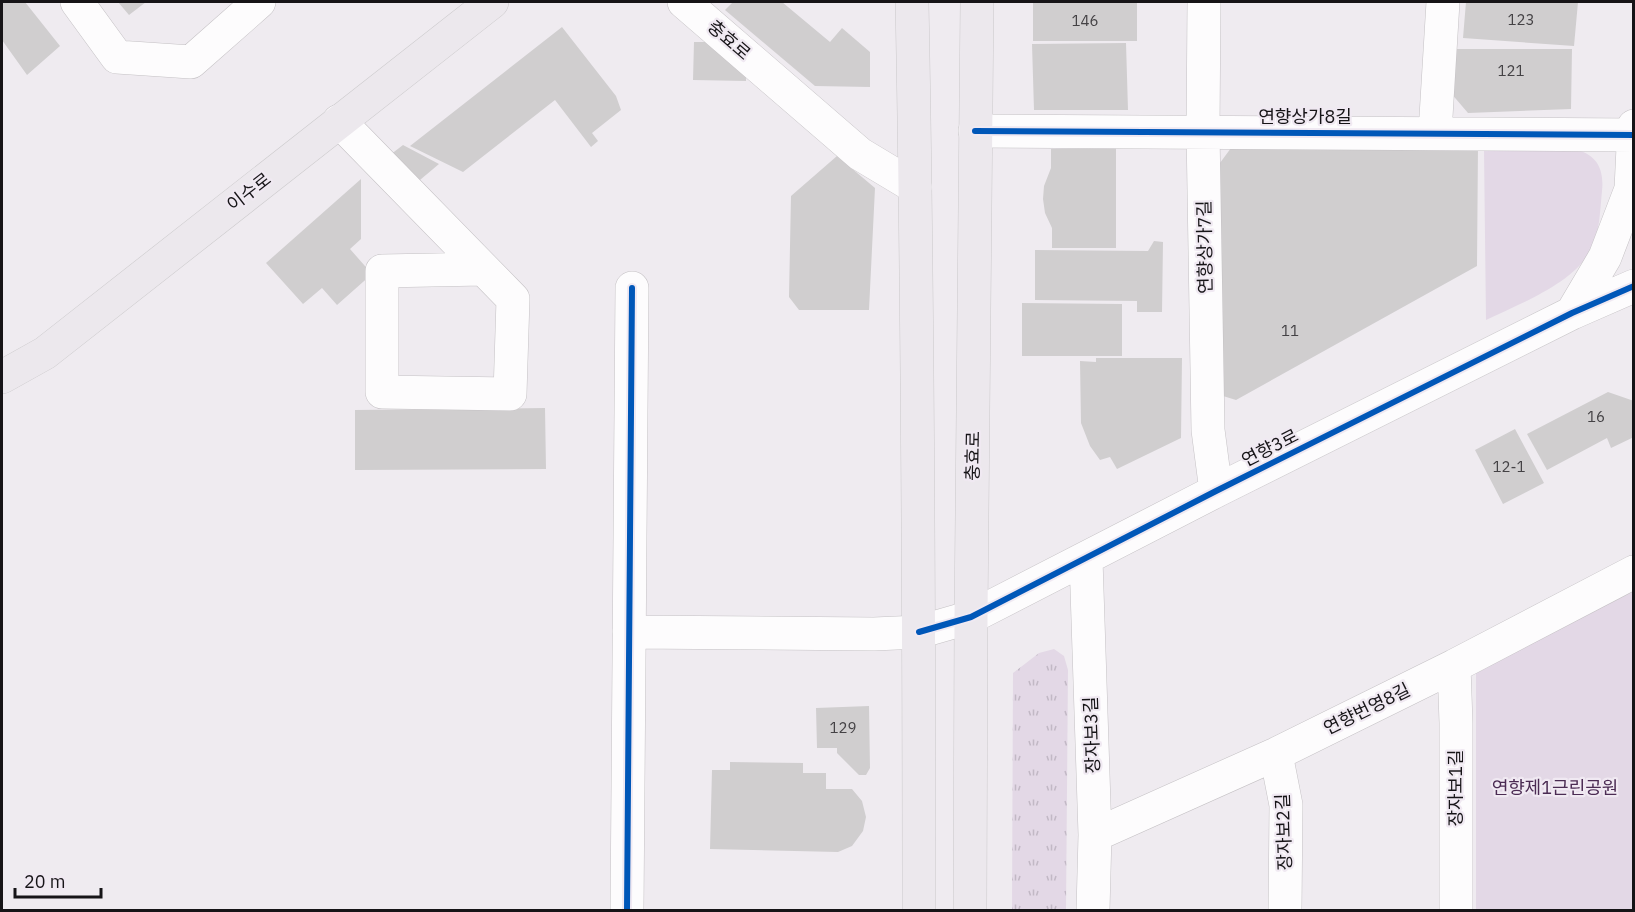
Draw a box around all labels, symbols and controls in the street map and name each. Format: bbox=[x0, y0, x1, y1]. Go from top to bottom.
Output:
house number: 123 bbox=[1507, 10, 1535, 29]
house number: 146 bbox=[1071, 11, 1099, 30]
street label: 충효로 bbox=[703, 15, 756, 65]
house number: 121 bbox=[1497, 61, 1525, 80]
street label: 연향상가8길 bbox=[1258, 105, 1352, 128]
street label: 이수로 bbox=[222, 167, 275, 216]
street label: 연향상가7길 bbox=[1192, 200, 1217, 294]
house number: 11 bbox=[1281, 321, 1299, 340]
house number: 16 bbox=[1587, 407, 1605, 426]
street label: 연향3로 bbox=[1238, 424, 1302, 472]
street label: 충효로 bbox=[961, 431, 984, 481]
house number: 12-1 bbox=[1493, 457, 1526, 476]
street label: 연향번영8길 bbox=[1320, 678, 1414, 739]
street label: 장자보3길 bbox=[1079, 696, 1104, 774]
house number: 129 bbox=[829, 718, 857, 737]
street label: 장자보1길 bbox=[1444, 749, 1467, 827]
park label: 연향제1근린공원 bbox=[1492, 776, 1618, 799]
street label: 장자보2길 bbox=[1271, 793, 1296, 871]
scale bar bbox=[15, 861, 100, 899]
text: 20 m bbox=[24, 870, 66, 893]

